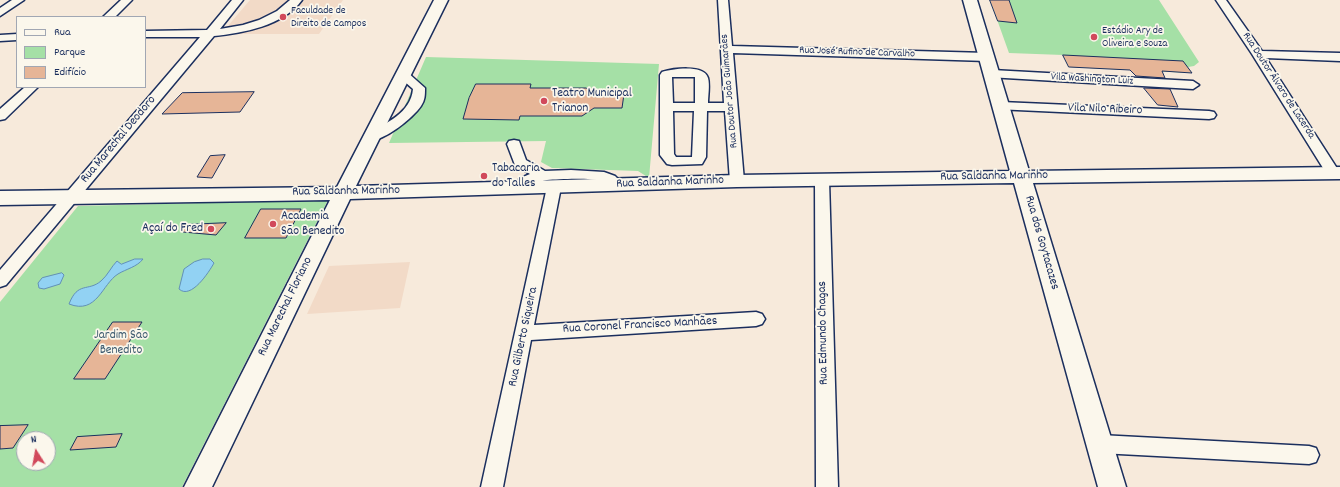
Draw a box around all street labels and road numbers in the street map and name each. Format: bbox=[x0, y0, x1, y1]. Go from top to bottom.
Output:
street label: Rua Doutor Álvaro de Lacerda bbox=[1239, 30, 1317, 142]
street label: Rua Doutor João Guimarães bbox=[718, 33, 742, 149]
street label: Rua José Rufino de Carvalho bbox=[799, 44, 915, 62]
street label: Vila Washington Luiz bbox=[1050, 71, 1134, 89]
street label: Rua Marechal Deodoro bbox=[78, 93, 160, 187]
street label: Vila Nilo Ribeiro bbox=[1067, 101, 1143, 119]
street label: Rua Saldanha Marinho bbox=[940, 168, 1048, 186]
street label: Rua Saldanha Marinho bbox=[616, 173, 724, 193]
street label: Rua Saldanha Marinho bbox=[292, 183, 400, 201]
street label: Rua dos Goytacazes bbox=[1020, 194, 1062, 292]
street label: Rua Marechal Floriano bbox=[255, 255, 317, 359]
street label: Rua Edmundo Chagas bbox=[815, 281, 833, 385]
street label: Rua Gilberto Siqueira bbox=[506, 286, 542, 388]
street label: Rua Coronel Francisco Manhães bbox=[562, 314, 718, 338]

